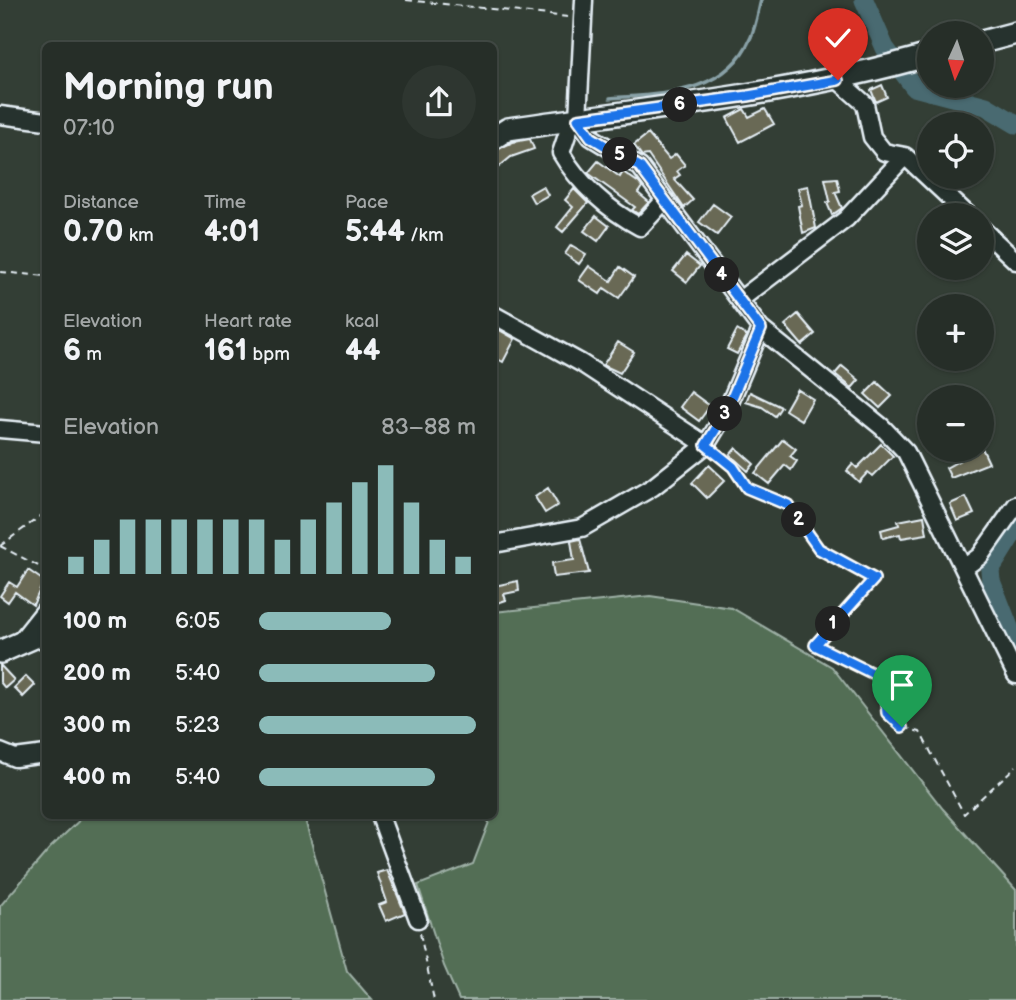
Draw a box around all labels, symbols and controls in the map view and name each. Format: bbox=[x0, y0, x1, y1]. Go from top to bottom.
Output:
pin bbox=[808, 8, 868, 80]
icon: check bbox=[819, 19, 857, 57]
north arrow bbox=[917, 21, 994, 98]
map controls bbox=[917, 21, 994, 462]
text: Morning run bbox=[63, 65, 274, 110]
button: share bbox=[402, 65, 476, 139]
pin: 6 bbox=[662, 88, 698, 122]
text: 6 bbox=[674, 93, 685, 116]
button: locate bbox=[917, 112, 994, 189]
text: 07:10 bbox=[63, 114, 115, 142]
pin: 5 bbox=[602, 138, 638, 172]
text: 5 bbox=[614, 143, 625, 166]
text: Distance bbox=[63, 191, 139, 214]
text: Time bbox=[204, 191, 246, 214]
text: Pace bbox=[345, 191, 388, 214]
button: layers bbox=[917, 203, 994, 280]
text: 0.70 bbox=[63, 214, 124, 250]
text: 4:01 bbox=[204, 214, 260, 250]
text: 5:44 bbox=[345, 214, 405, 250]
text: km bbox=[124, 224, 154, 247]
text: /km bbox=[405, 224, 444, 247]
pin: 4 bbox=[704, 258, 740, 292]
text: 4 bbox=[716, 263, 727, 286]
button: + bbox=[917, 294, 994, 371]
text: Elevation bbox=[63, 310, 142, 333]
text: Heart rate bbox=[204, 310, 292, 333]
text: kcal bbox=[345, 310, 379, 333]
text: 6 bbox=[63, 333, 81, 369]
text: 161 bbox=[204, 333, 247, 369]
text: 44 bbox=[345, 333, 380, 369]
text: m bbox=[81, 343, 102, 366]
text: bpm bbox=[247, 343, 290, 366]
button: − bbox=[917, 385, 994, 462]
pin: 3 bbox=[708, 396, 742, 432]
text: 3 bbox=[719, 402, 730, 425]
text: Elevation bbox=[63, 413, 159, 441]
text: 83–88 m bbox=[381, 413, 476, 441]
pin: 2 bbox=[782, 503, 816, 538]
text: 2 bbox=[793, 508, 804, 531]
pin: 1 bbox=[816, 606, 850, 642]
text: 100 m bbox=[63, 607, 127, 635]
text: 6:05 bbox=[175, 607, 220, 635]
text: 1 bbox=[829, 612, 837, 635]
pin bbox=[872, 655, 932, 727]
text: 200 m bbox=[63, 659, 131, 687]
text: 5:40 bbox=[175, 659, 220, 687]
icon: arrive bbox=[883, 666, 921, 704]
text: 300 m bbox=[63, 711, 131, 739]
text: 5:23 bbox=[175, 711, 220, 739]
text: 400 m bbox=[63, 763, 131, 791]
text: 5:40 bbox=[175, 763, 220, 791]

